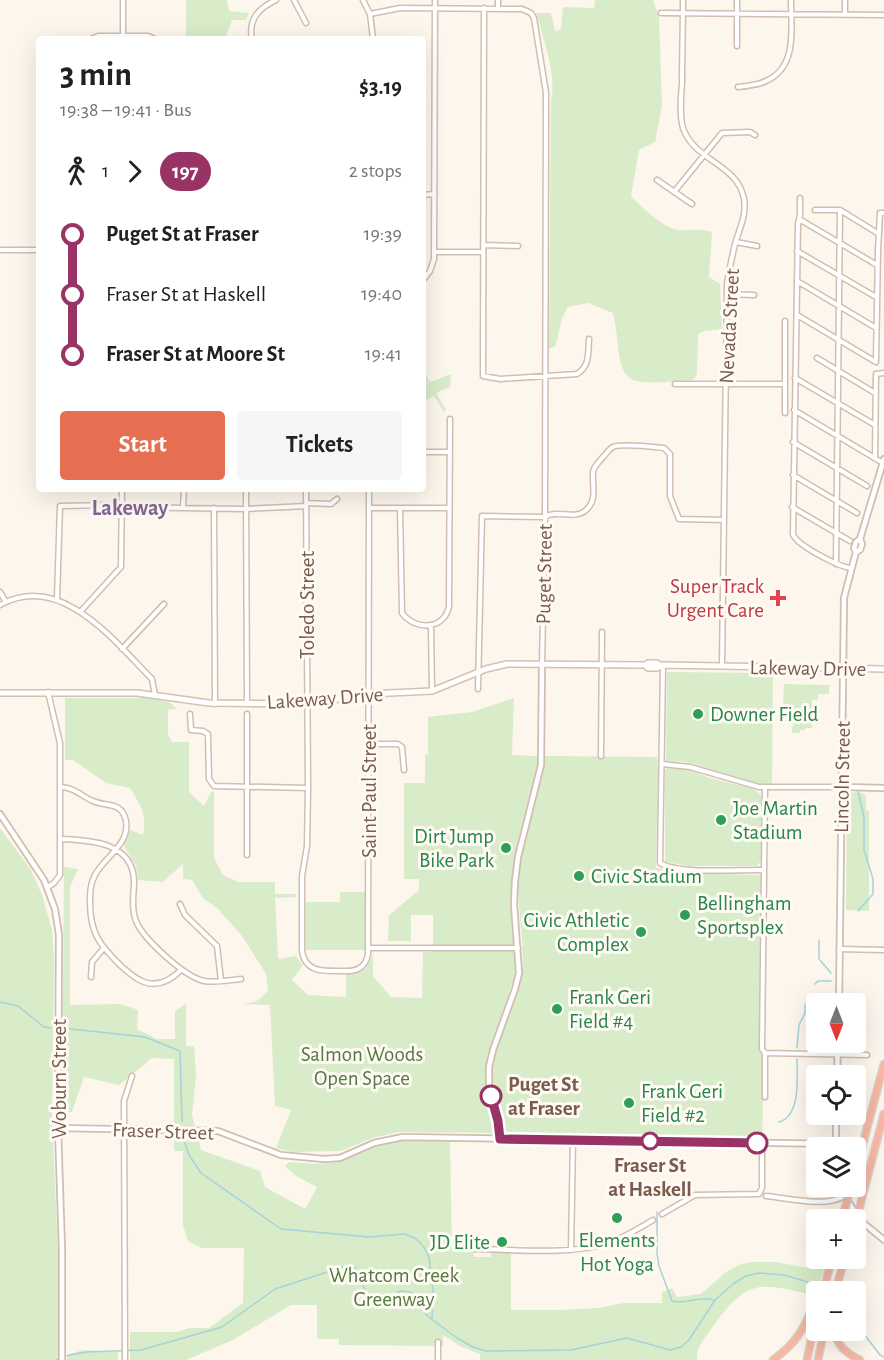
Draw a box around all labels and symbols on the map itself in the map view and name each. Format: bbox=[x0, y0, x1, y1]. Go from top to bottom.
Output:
street label: Nevada Street bbox=[716, 268, 743, 384]
district label: Lakeway bbox=[92, 497, 168, 520]
street label: Puget Street bbox=[533, 523, 556, 625]
street label: Toledo Street bbox=[297, 551, 318, 659]
place label: Super Track Urgent Care bbox=[667, 576, 764, 621]
marker: Super Track Urgent Care bbox=[769, 589, 787, 607]
street label: Lakeway Drive bbox=[749, 657, 867, 680]
street label: Lakeway Drive bbox=[266, 684, 384, 713]
place label: Downer Field bbox=[710, 704, 819, 725]
marker: Downer Field bbox=[691, 707, 705, 721]
street label: Lincoln Street bbox=[831, 721, 854, 833]
street label: Saint Paul Street bbox=[359, 724, 380, 858]
place label: Joe Martin Stadium bbox=[733, 798, 818, 843]
marker: Joe Martin Stadium bbox=[714, 813, 728, 827]
place label: Dirt Jump Bike Park bbox=[414, 826, 494, 871]
marker: Dirt Jump Bike Park bbox=[499, 841, 513, 855]
place label: Civic Stadium bbox=[591, 866, 702, 887]
marker: Civic Stadium bbox=[572, 869, 586, 883]
place label: Bellingham Sportsplex bbox=[697, 893, 791, 938]
marker: Bellingham Sportsplex bbox=[678, 908, 692, 922]
place label: Civic Athletic Complex bbox=[523, 910, 629, 955]
marker: Civic Athletic Complex bbox=[634, 925, 648, 939]
place label: Frank Geri Field #4 bbox=[569, 987, 651, 1032]
north arrow bbox=[806, 993, 866, 1053]
marker: Frank Geri Field #4 bbox=[550, 1002, 564, 1016]
street label: Woburn Street bbox=[49, 1019, 70, 1139]
park label: Salmon Woods Open Space bbox=[301, 1044, 423, 1089]
place label: Puget St at Fraser bbox=[508, 1074, 581, 1119]
place label: Frank Geri Field #2 bbox=[641, 1081, 723, 1126]
marker: Puget St at Fraser bbox=[480, 1085, 502, 1107]
marker: Frank Geri Field #2 bbox=[622, 1096, 636, 1110]
street label: Fraser Street bbox=[112, 1119, 214, 1144]
marker: Fraser St at Haskell bbox=[641, 1132, 659, 1150]
unlabelled marker bbox=[746, 1132, 768, 1154]
place label: Fraser St at Haskell bbox=[608, 1155, 692, 1200]
marker: Elements Hot Yoga bbox=[610, 1211, 624, 1225]
place label: Elements Hot Yoga bbox=[579, 1230, 655, 1275]
place label: JD Elite bbox=[430, 1232, 490, 1253]
marker: JD Elite bbox=[495, 1235, 509, 1249]
park label: Whatcom Creek Greenway bbox=[329, 1265, 460, 1310]

